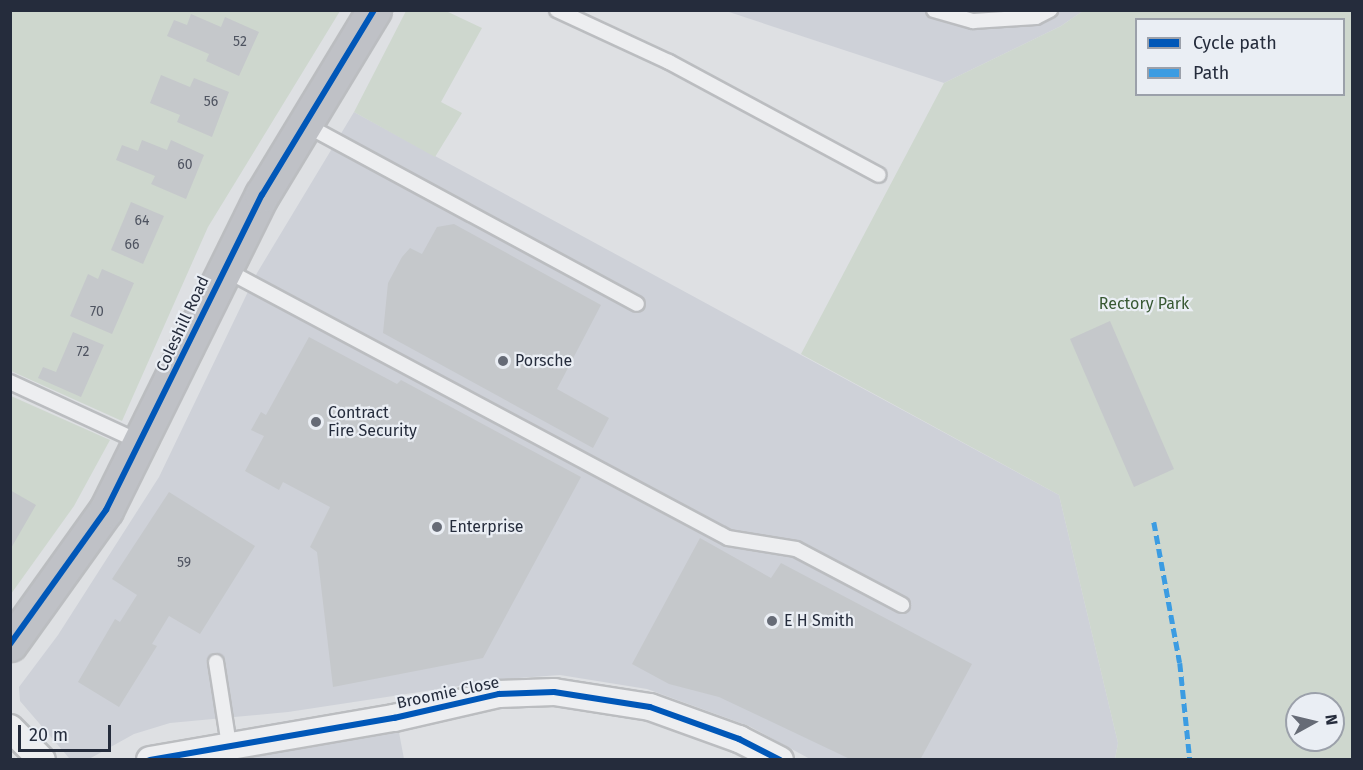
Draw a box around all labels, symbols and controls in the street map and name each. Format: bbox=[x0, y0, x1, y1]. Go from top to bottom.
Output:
legend bbox=[1135, 18, 1345, 96]
text: Cycle path bbox=[1193, 32, 1277, 54]
house number: 52 bbox=[233, 34, 247, 50]
text: Path bbox=[1193, 62, 1229, 84]
house number: 56 bbox=[204, 94, 218, 110]
house number: 60 bbox=[177, 157, 193, 173]
house number: 64 bbox=[135, 213, 149, 229]
house number: 66 bbox=[125, 237, 139, 253]
street label: Coleshill Road bbox=[152, 273, 214, 375]
park label: Rectory Park bbox=[1099, 294, 1189, 314]
house number: 70 bbox=[90, 304, 104, 320]
house number: 72 bbox=[77, 344, 89, 360]
place label: Porsche bbox=[515, 351, 572, 371]
marker: Porsche bbox=[496, 354, 510, 368]
place label: Contract Fire Security bbox=[328, 403, 417, 441]
marker: Contract Fire Security bbox=[309, 415, 323, 429]
place label: Enterprise bbox=[449, 517, 524, 537]
marker: Enterprise bbox=[430, 520, 444, 534]
house number: 59 bbox=[177, 555, 191, 571]
place label: E H Smith bbox=[784, 611, 854, 631]
marker: E H Smith bbox=[765, 614, 779, 628]
street label: Broomie Close bbox=[395, 673, 501, 713]
north arrow bbox=[1285, 692, 1345, 752]
scale bar bbox=[21, 713, 114, 751]
text: N bbox=[1321, 713, 1341, 726]
text: 20 m bbox=[29, 724, 68, 746]

